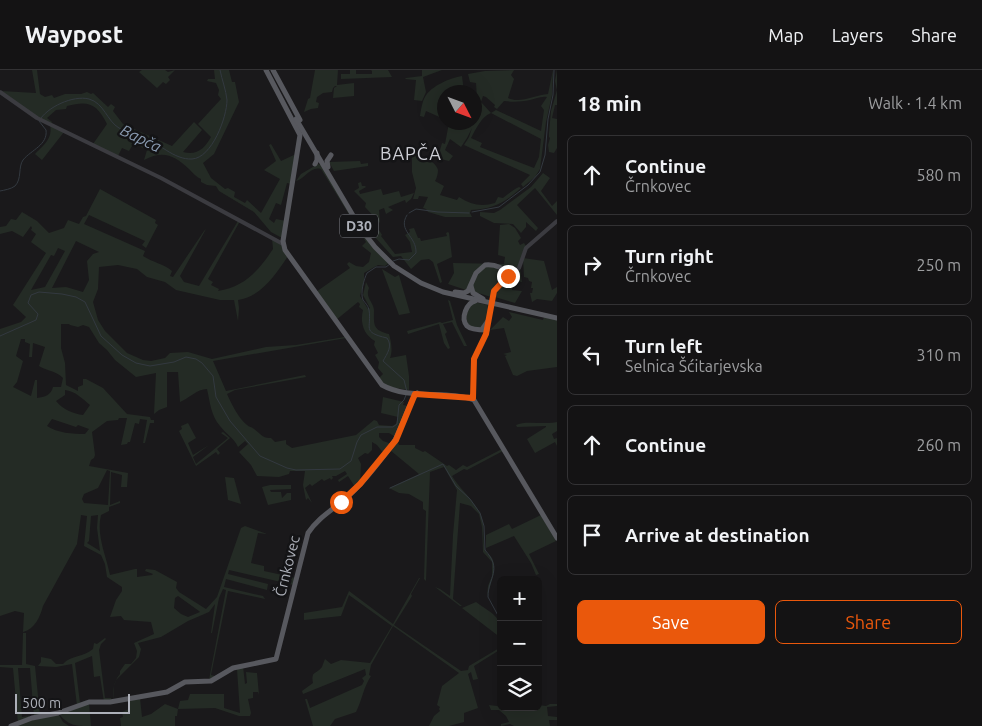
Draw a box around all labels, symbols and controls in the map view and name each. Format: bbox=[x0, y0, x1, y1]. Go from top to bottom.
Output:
text: Waypost bbox=[25, 21, 123, 48]
text: Map bbox=[768, 25, 804, 45]
text: Layers bbox=[832, 25, 883, 45]
text: Share bbox=[911, 25, 957, 45]
north arrow bbox=[437, 85, 482, 130]
text: 18 min bbox=[577, 91, 642, 115]
text: Walk · 1.4 km bbox=[868, 94, 962, 112]
water label: Bapča bbox=[118, 120, 165, 156]
district label: BAPČA bbox=[380, 142, 442, 163]
text: Continue bbox=[625, 155, 706, 177]
icon: ahead bbox=[578, 161, 606, 189]
text: 580 m bbox=[916, 166, 961, 184]
text: Črnkovec bbox=[625, 177, 691, 195]
road number: D30 bbox=[340, 214, 378, 238]
text: Turn right bbox=[625, 245, 713, 267]
icon: right bbox=[578, 251, 606, 279]
text: 250 m bbox=[916, 256, 961, 274]
route end bbox=[497, 265, 520, 288]
text: Črnkovec bbox=[625, 267, 691, 285]
text: Turn left bbox=[625, 335, 703, 357]
icon: left bbox=[578, 341, 606, 369]
text: 310 m bbox=[916, 346, 961, 364]
text: Selnica Šćitarjevska bbox=[625, 357, 763, 375]
icon: ahead bbox=[578, 431, 606, 459]
text: Continue bbox=[625, 434, 706, 456]
text: 260 m bbox=[916, 436, 961, 454]
route start bbox=[330, 491, 353, 514]
icon: arrive bbox=[578, 521, 606, 549]
text: Arrive at destination bbox=[625, 524, 810, 546]
street label: Črnkovec bbox=[271, 534, 303, 598]
map controls bbox=[497, 576, 542, 711]
button: + bbox=[497, 576, 542, 621]
button: Save bbox=[577, 600, 765, 644]
button: Share bbox=[775, 600, 962, 644]
button: − bbox=[497, 621, 542, 666]
button: layers bbox=[497, 666, 542, 711]
scale bar bbox=[15, 691, 130, 714]
text: 500 m bbox=[22, 695, 61, 711]

